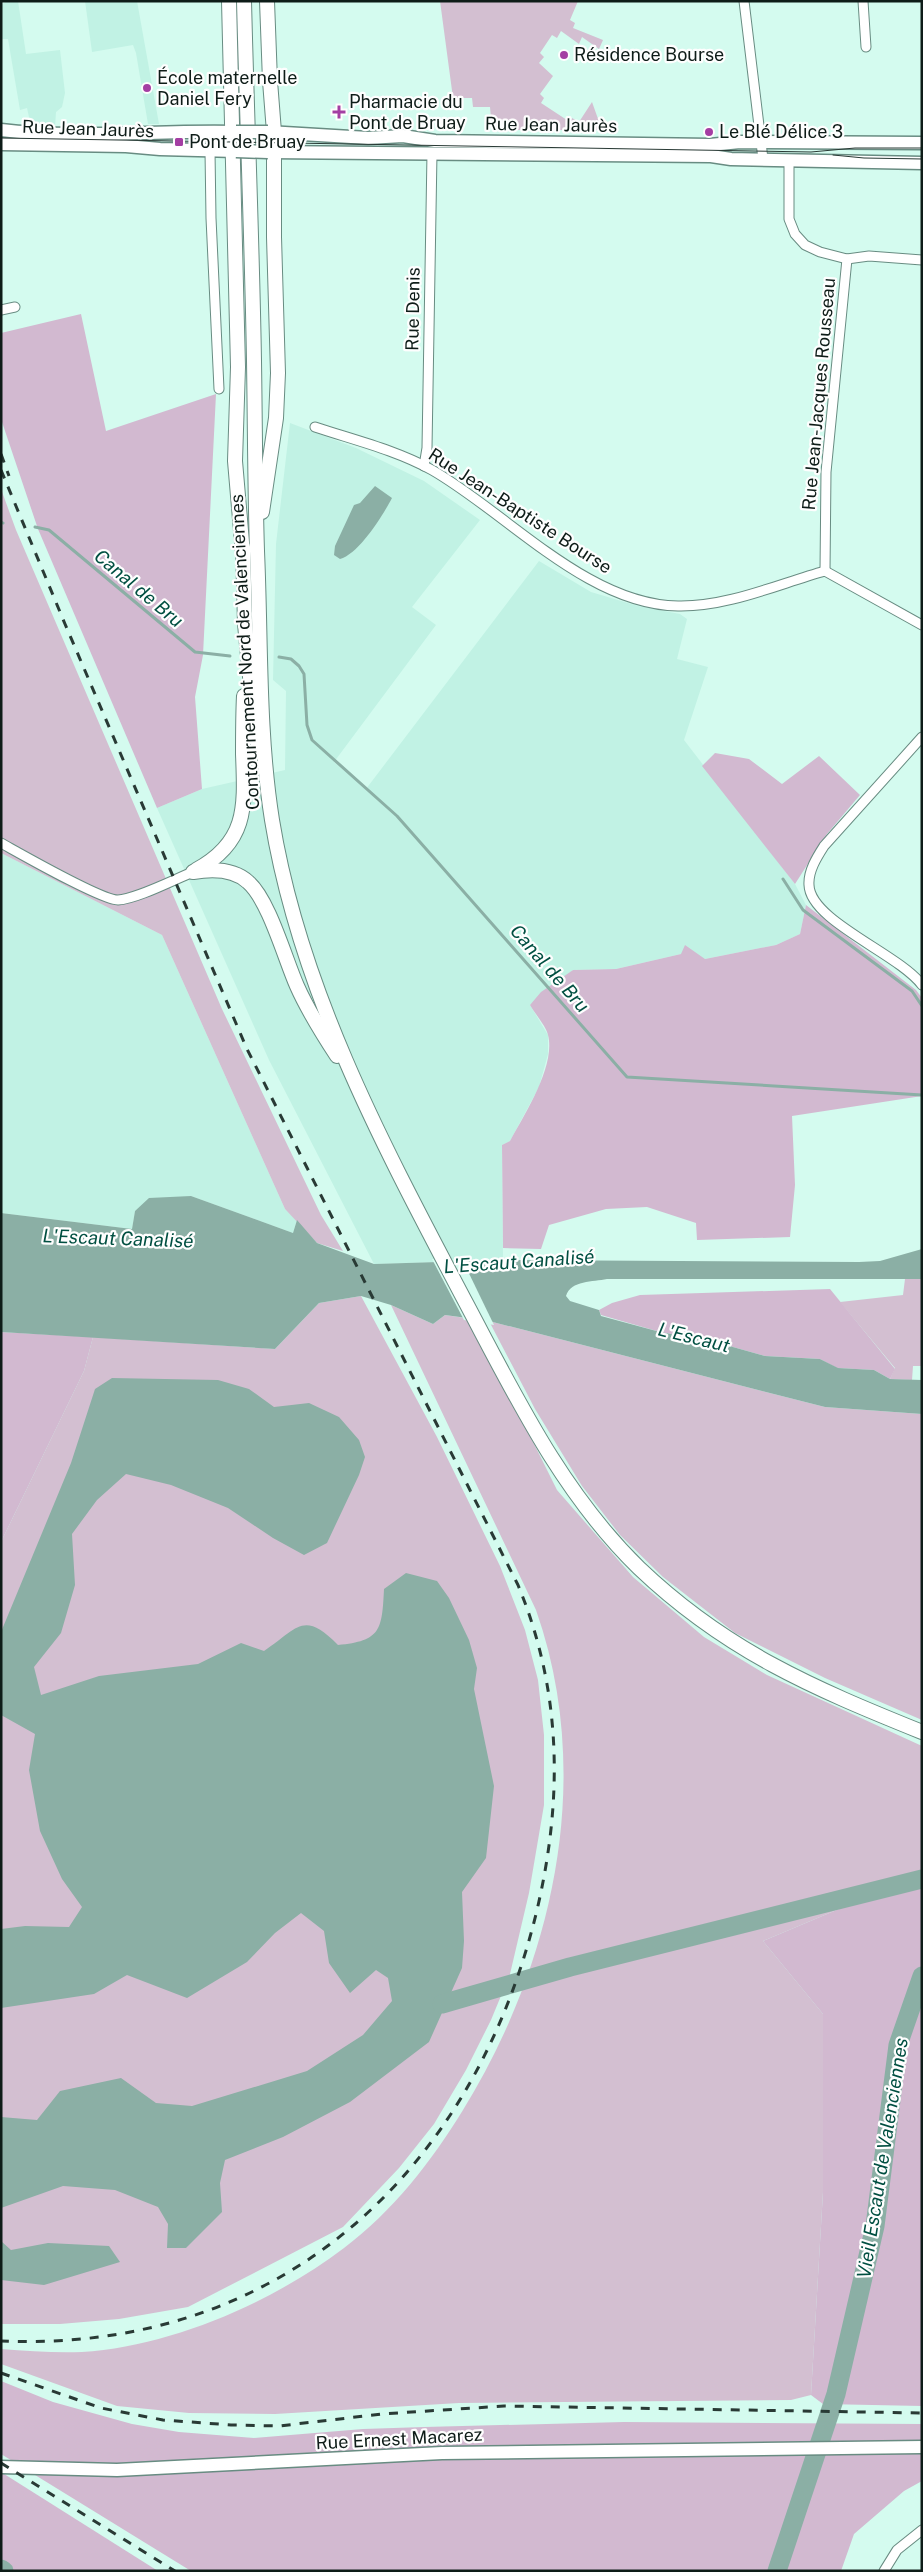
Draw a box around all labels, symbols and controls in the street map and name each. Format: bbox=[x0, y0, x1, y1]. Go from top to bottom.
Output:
place label: Résidence Bourse bbox=[574, 44, 724, 65]
marker: Résidence Bourse bbox=[558, 49, 570, 61]
place label: École maternelle Daniel Fery bbox=[157, 66, 297, 109]
marker: École maternelle Daniel Fery bbox=[141, 82, 153, 94]
place label: Pharmacie du Pont de Bruay bbox=[349, 91, 466, 133]
marker: Pharmacie du Pont de Bruay bbox=[333, 106, 345, 118]
street label: Rue Jean Jaurès bbox=[485, 113, 617, 136]
street label: Rue Jean Jaurès bbox=[22, 116, 155, 141]
place label: Le Blé Délice 3 bbox=[719, 121, 843, 142]
marker: Le Blé Délice 3 bbox=[703, 126, 715, 138]
place label: Pont de Bruay bbox=[189, 131, 306, 152]
marker: Pont de Bruay bbox=[173, 136, 185, 148]
street label: Rue Denis bbox=[401, 267, 424, 351]
street label: Rue Jean-Jacques Rousseau bbox=[798, 277, 839, 511]
street label: Rue Jean-Baptiste Bourse bbox=[425, 443, 616, 578]
street label: Contournement Nord de Valenciennes bbox=[226, 494, 263, 810]
water label: Canal de Bru bbox=[90, 544, 188, 632]
water label: Canal de Bru bbox=[506, 920, 594, 1016]
water label: L'Escaut Canalisé bbox=[42, 1224, 194, 1252]
water label: L'Escaut Canalisé bbox=[443, 1245, 595, 1277]
water label: L'Escaut bbox=[656, 1317, 732, 1357]
water label: Vieil Escaut de Valenciennes bbox=[852, 2036, 912, 2280]
street label: Rue Ernest Macarez bbox=[315, 2424, 483, 2453]

